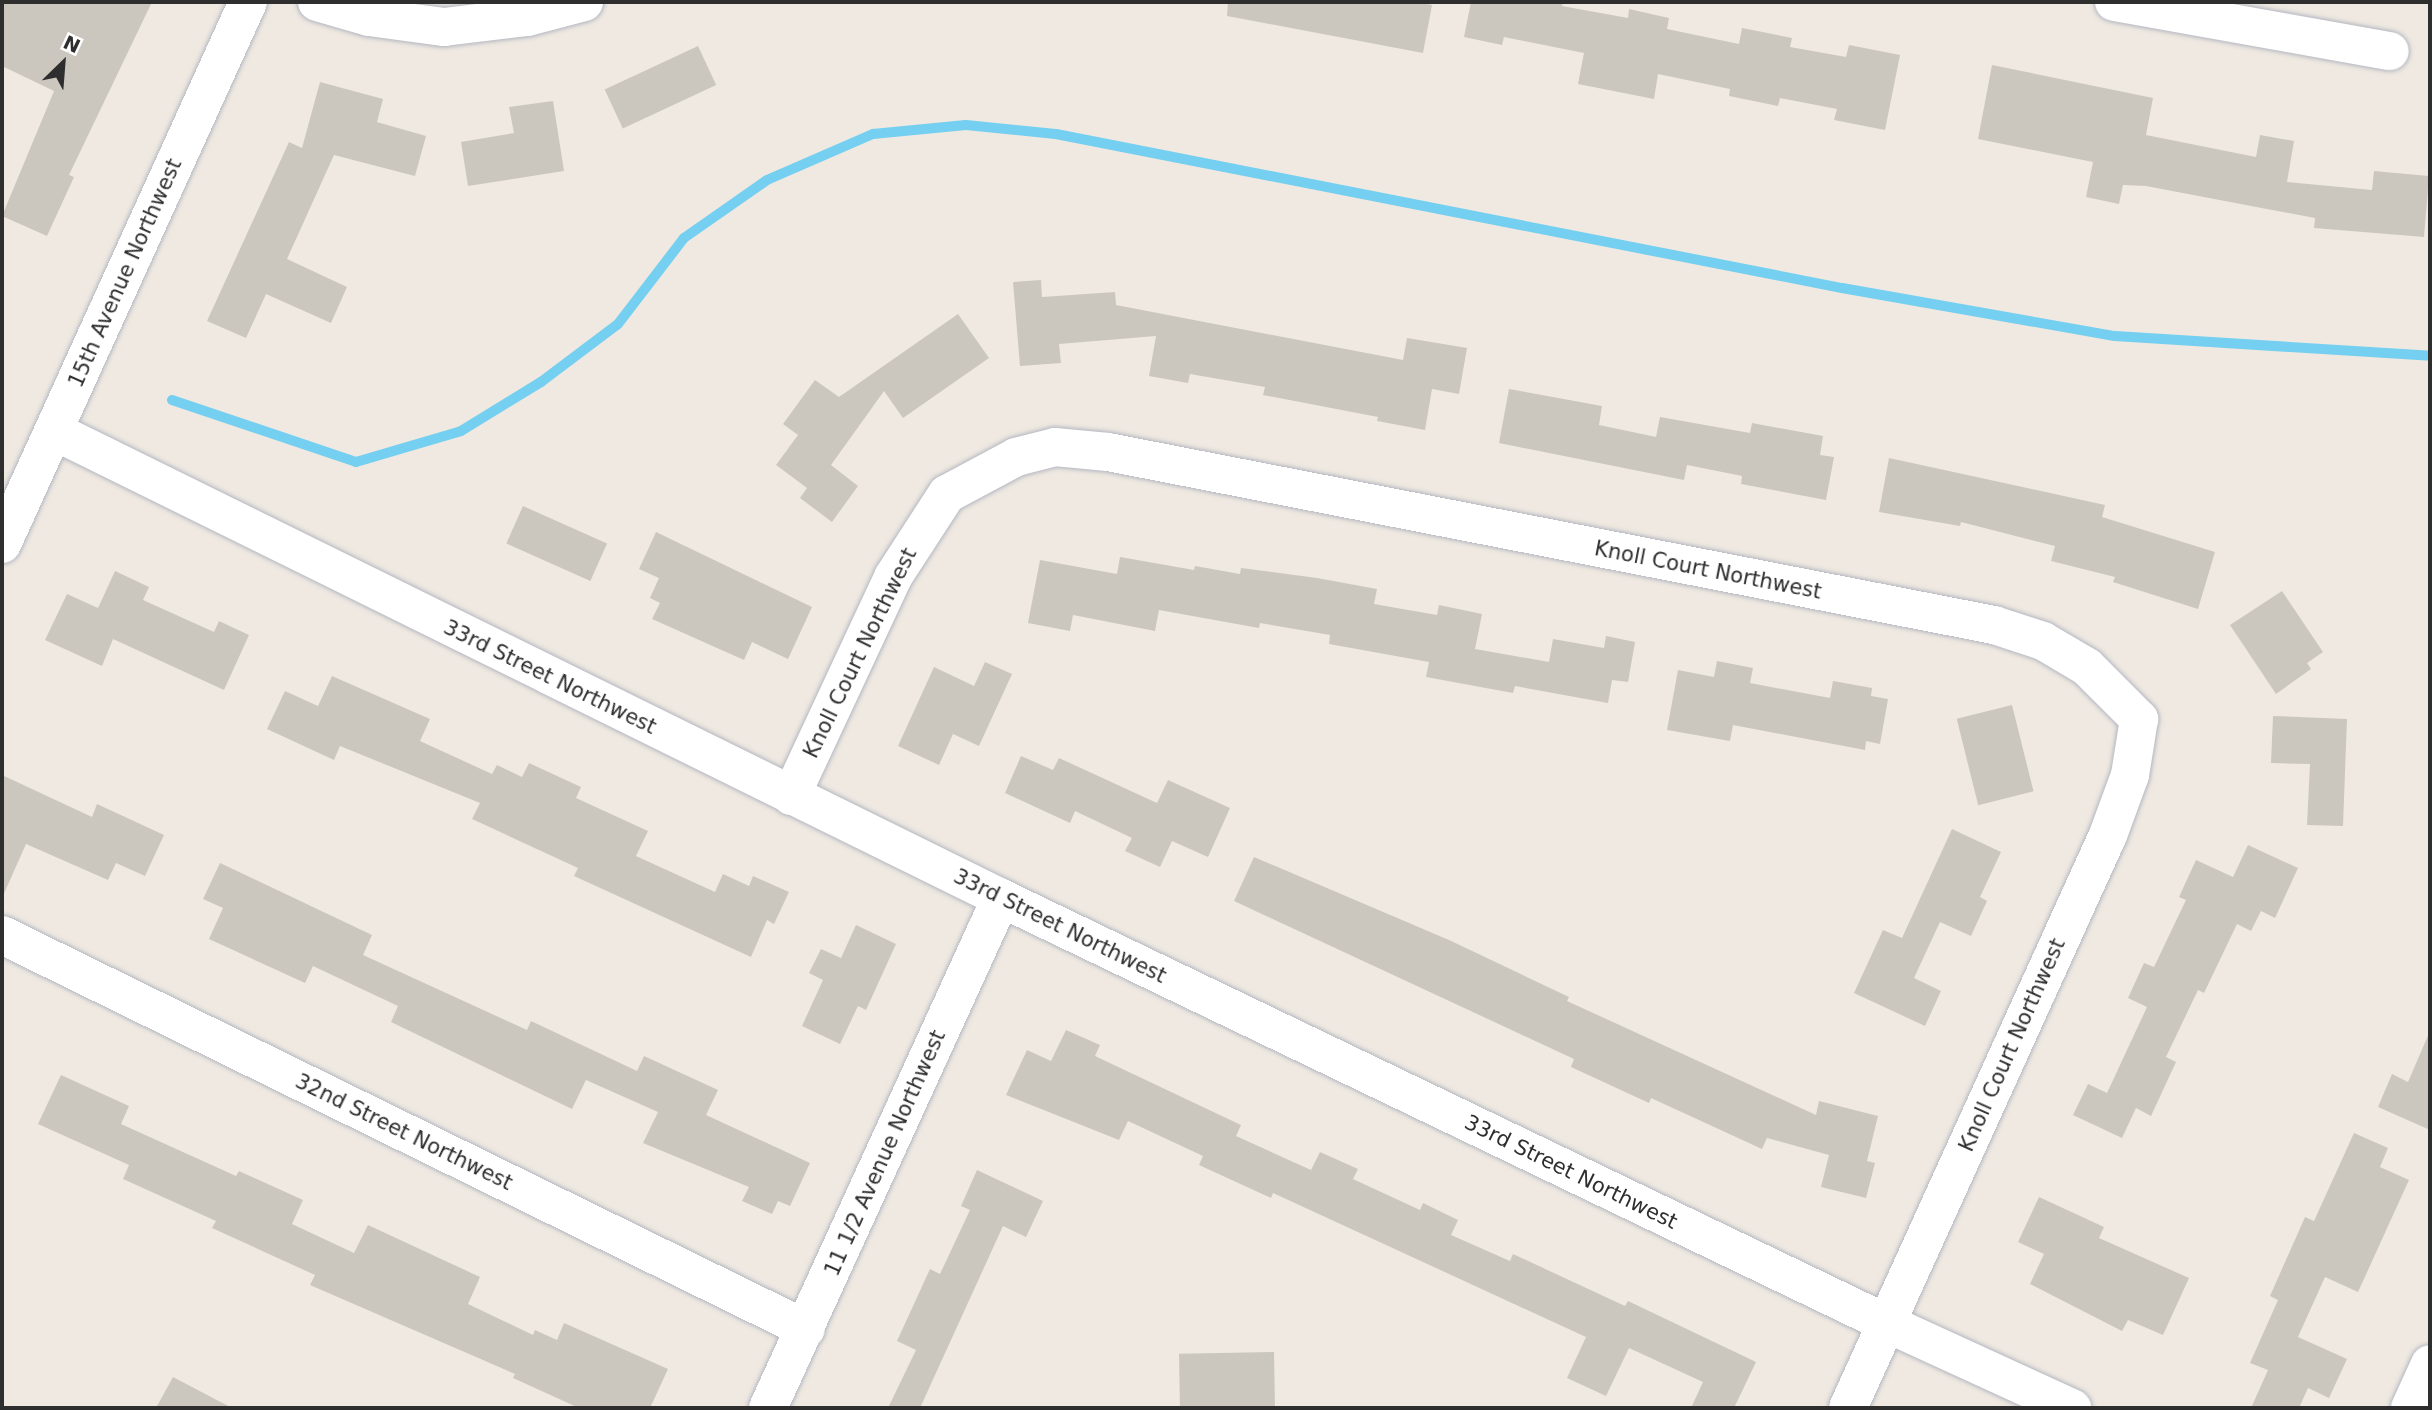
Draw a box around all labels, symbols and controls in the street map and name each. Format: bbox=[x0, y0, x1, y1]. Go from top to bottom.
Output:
north arrow bbox=[28, 28, 98, 98]
text: N bbox=[60, 31, 84, 57]
street label: 15th Avenue Northwest bbox=[63, 155, 187, 391]
street label: Knoll Court Northwest bbox=[1592, 536, 1824, 604]
street label: Knoll Court Northwest bbox=[798, 544, 922, 762]
street label: 33rd Street Northwest bbox=[440, 614, 660, 740]
street label: 33rd Street Northwest bbox=[950, 863, 1170, 989]
street label: Knoll Court Northwest bbox=[1954, 935, 2070, 1155]
street label: 11 1/2 Avenue Northwest bbox=[819, 1026, 951, 1280]
street label: 32nd Street Northwest bbox=[291, 1068, 517, 1196]
street label: 33rd Street Northwest bbox=[1461, 1109, 1681, 1235]

